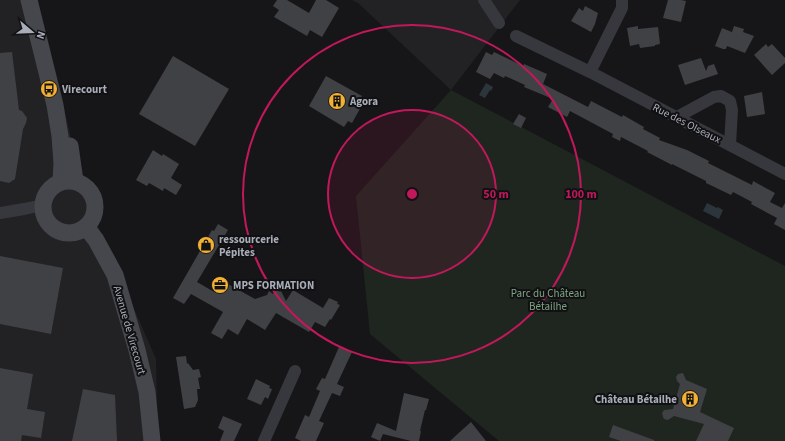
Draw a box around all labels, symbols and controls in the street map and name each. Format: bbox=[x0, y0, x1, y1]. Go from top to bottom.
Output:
north arrow bbox=[12, 12, 52, 52]
text: N bbox=[33, 29, 49, 41]
bus stop icon: Virecourt bbox=[39, 79, 59, 99]
place label: Virecourt bbox=[61, 82, 108, 97]
building icon: Agora bbox=[327, 91, 347, 111]
place label: Agora bbox=[349, 94, 378, 109]
street label: Rue des OIseaux bbox=[650, 100, 724, 147]
text: 50 m bbox=[483, 186, 509, 203]
text: 100 m bbox=[565, 186, 597, 203]
centre of rings bbox=[405, 187, 419, 201]
place label: ressourcerie Pépites bbox=[219, 232, 279, 260]
shop icon: ressourcerie Pépites bbox=[196, 235, 216, 255]
office icon: MPS FORMATION bbox=[210, 275, 230, 295]
place label: MPS FORMATION bbox=[233, 278, 314, 293]
street label: Avenue de Virecourt bbox=[110, 284, 149, 377]
park label: Parc du Château Bétailhe bbox=[511, 286, 585, 314]
building icon: Château Bétailhe bbox=[680, 389, 700, 409]
place label: Château Bétailhe bbox=[595, 392, 677, 407]

